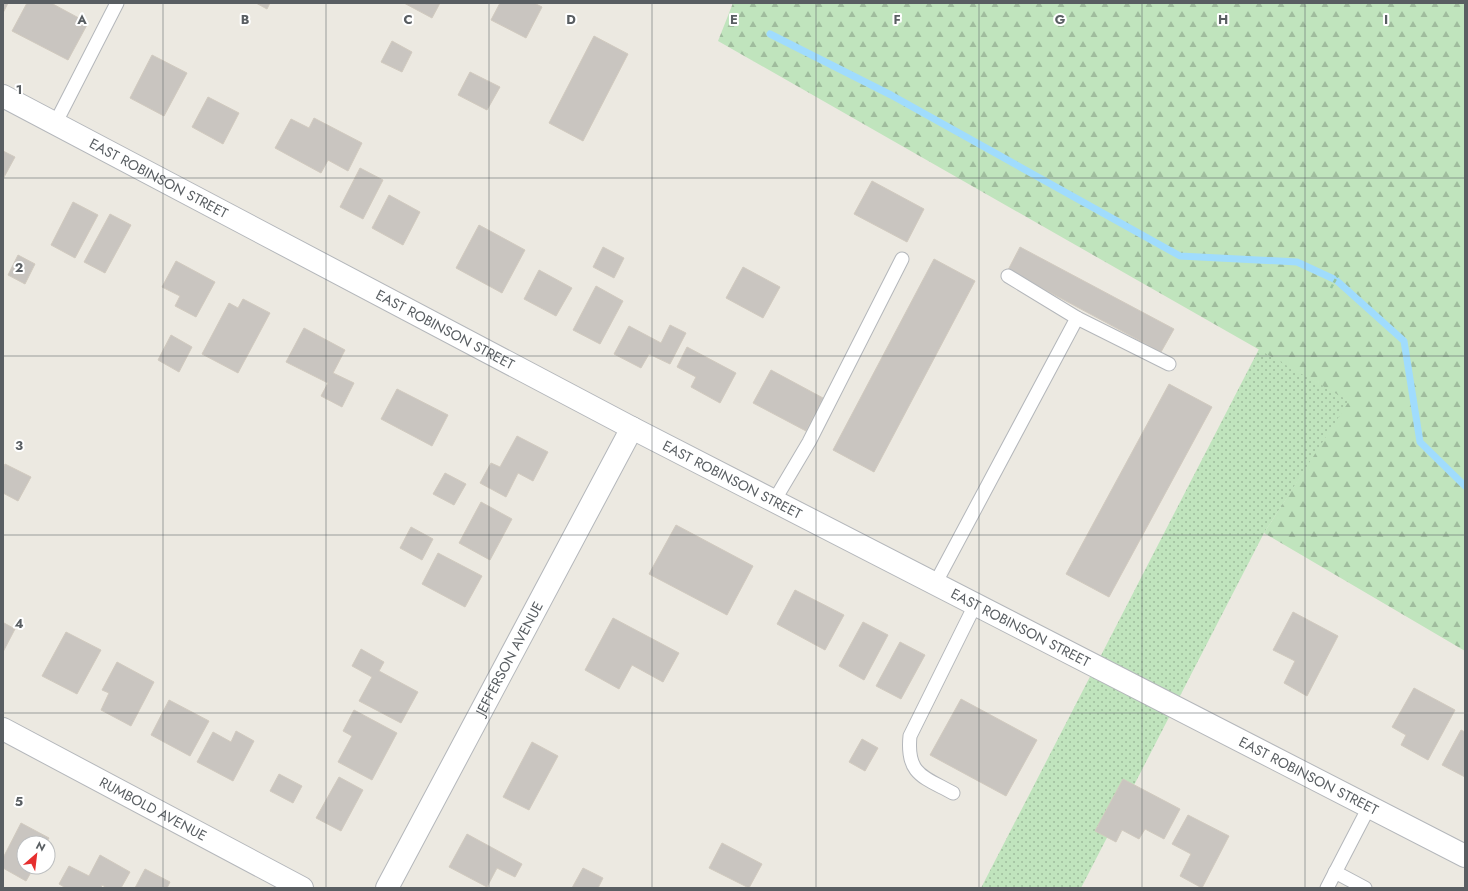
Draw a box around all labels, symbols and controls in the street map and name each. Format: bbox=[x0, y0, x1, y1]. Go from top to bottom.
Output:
text: A bbox=[76, 10, 87, 29]
text: B bbox=[241, 10, 250, 29]
text: C bbox=[403, 10, 413, 29]
text: D bbox=[566, 10, 576, 29]
text: E bbox=[730, 10, 738, 29]
text: F bbox=[893, 10, 901, 29]
text: G bbox=[1055, 10, 1066, 29]
text: H bbox=[1218, 10, 1228, 29]
text: I bbox=[1384, 10, 1388, 29]
text: 1 bbox=[16, 80, 22, 99]
street label: EAST ROBINSON STREET bbox=[86, 133, 232, 223]
text: 2 bbox=[15, 258, 23, 277]
street label: EAST ROBINSON STREET bbox=[372, 285, 518, 374]
street label: EAST ROBINSON STREET bbox=[659, 435, 806, 524]
text: 3 bbox=[15, 436, 23, 455]
street label: EAST ROBINSON STREET bbox=[947, 583, 1094, 672]
street label: JEFFERSON AVENUE bbox=[470, 598, 548, 721]
text: 4 bbox=[14, 614, 24, 633]
street label: EAST ROBINSON STREET bbox=[1236, 732, 1382, 820]
street label: RUMBOLD AVENUE bbox=[96, 772, 210, 846]
text: 5 bbox=[15, 792, 23, 811]
north arrow bbox=[16, 835, 56, 875]
text: N bbox=[33, 837, 48, 855]

